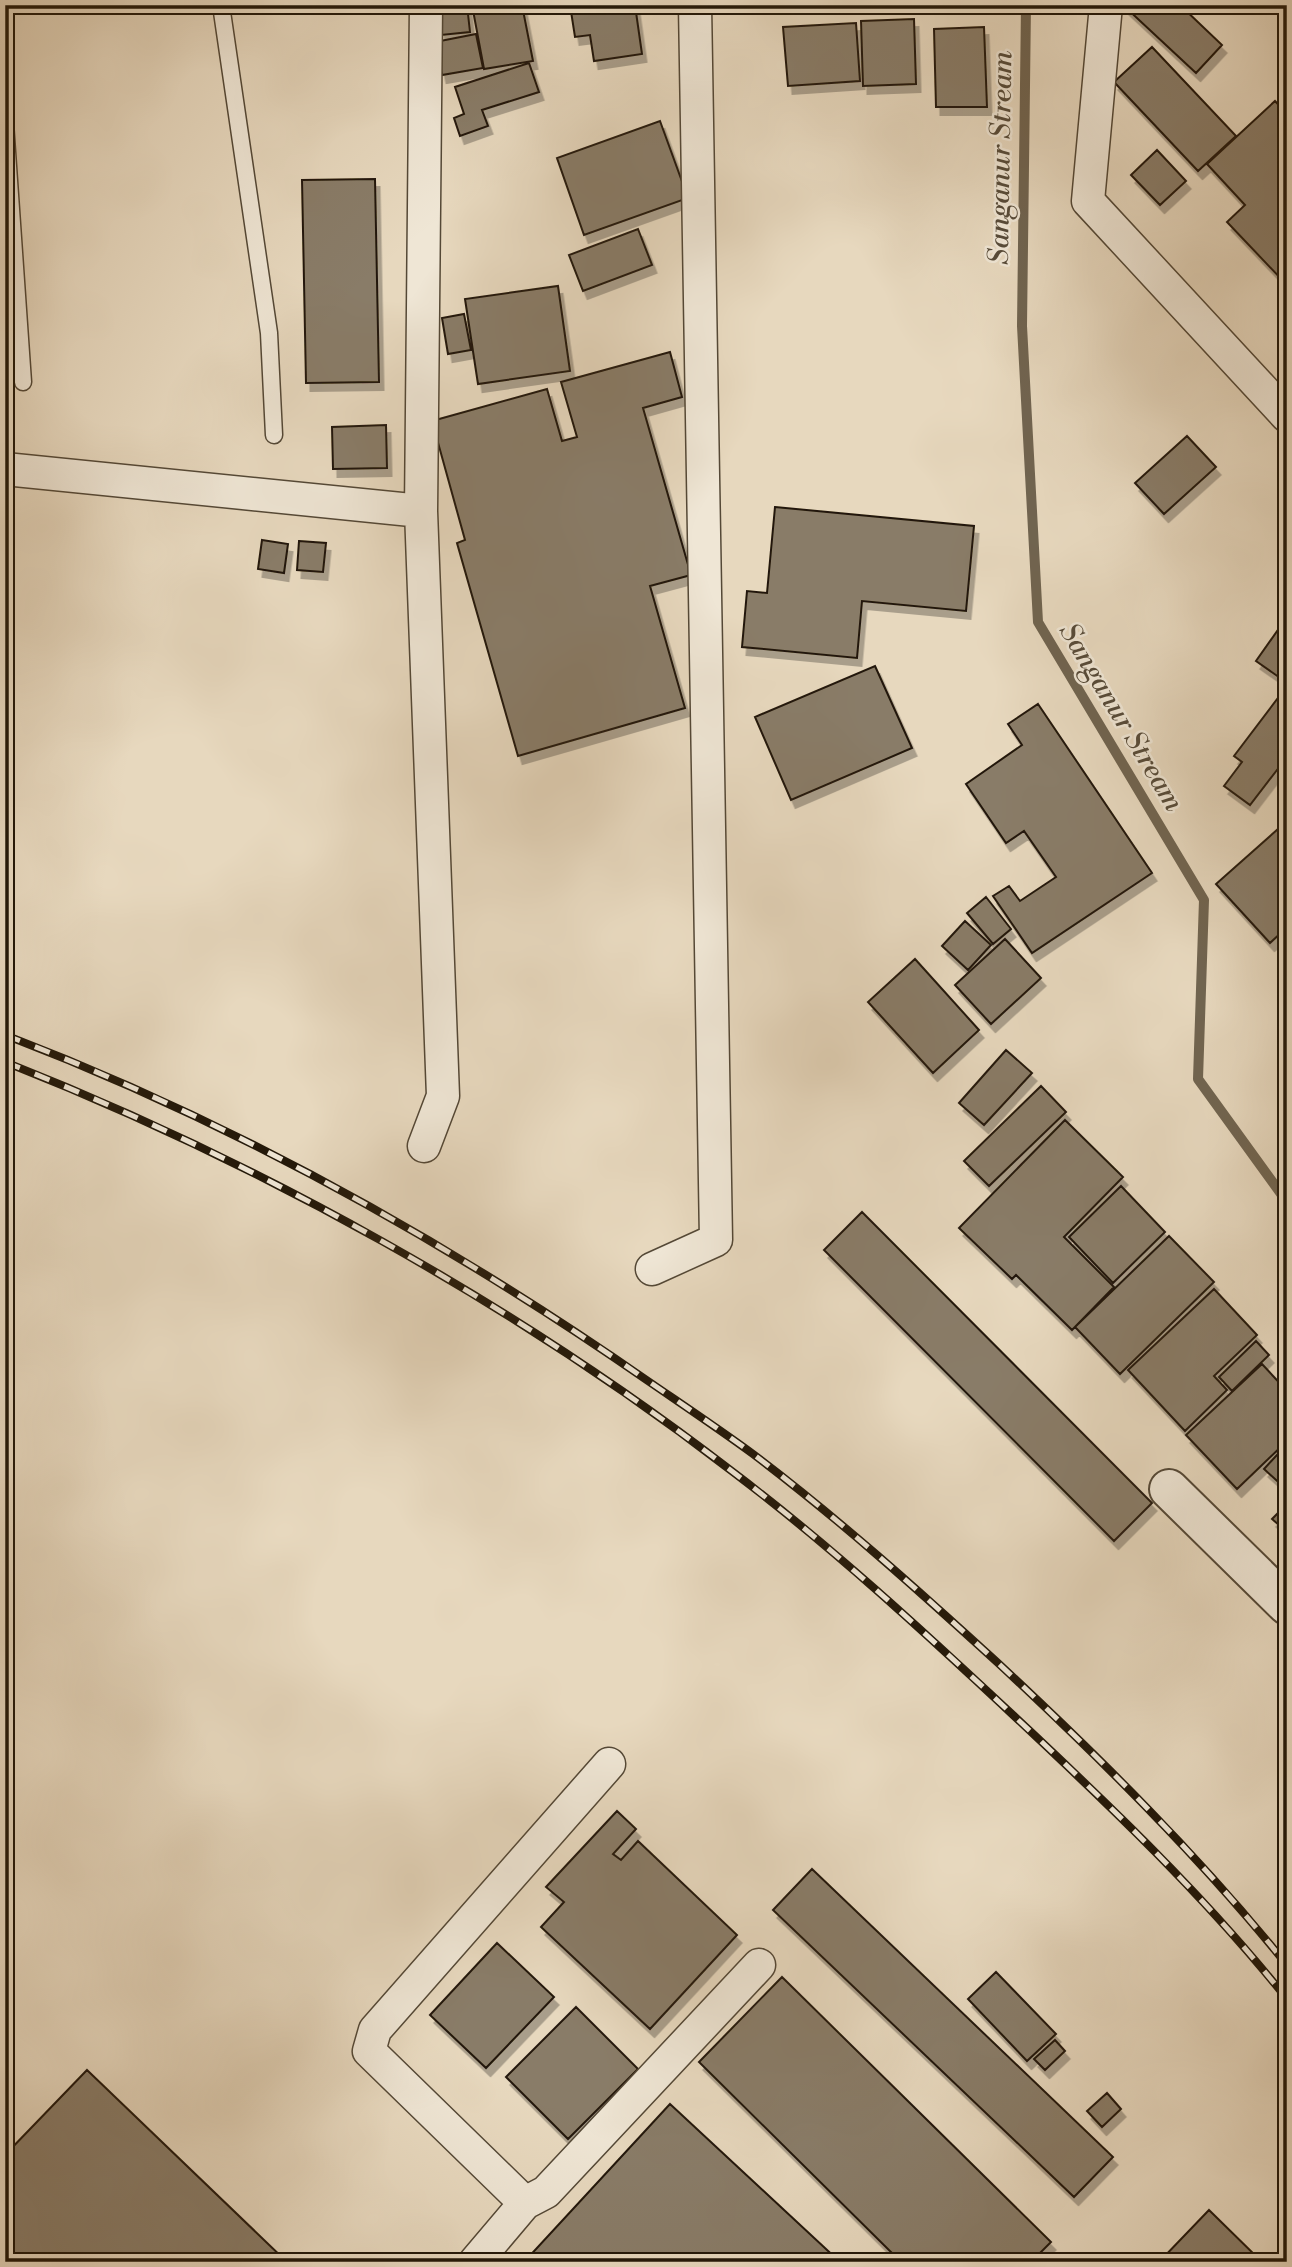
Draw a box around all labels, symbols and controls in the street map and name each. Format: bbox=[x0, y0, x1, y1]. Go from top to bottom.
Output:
water label: Sanganur Stream bbox=[982, 51, 1020, 265]
water label: Sanganur Stream bbox=[1051, 616, 1191, 818]

